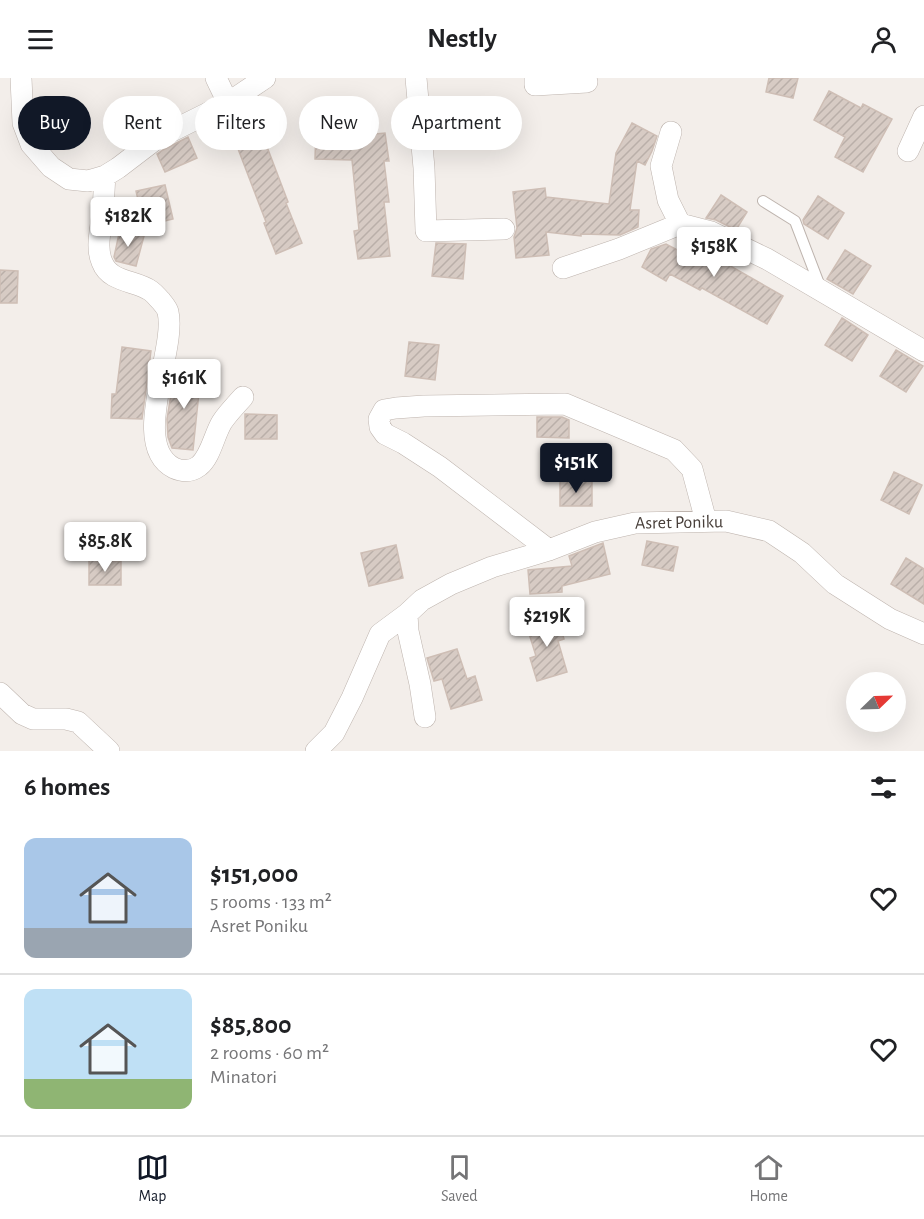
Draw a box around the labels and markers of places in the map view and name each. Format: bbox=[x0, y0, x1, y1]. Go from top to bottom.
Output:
pin: $182K bbox=[86, 197, 170, 248]
pin: $158K bbox=[672, 227, 756, 278]
pin: $161K bbox=[142, 359, 226, 410]
pin: $151K bbox=[534, 443, 618, 494]
pin: $85.8K bbox=[56, 522, 154, 573]
pin: $219K bbox=[505, 597, 589, 648]

